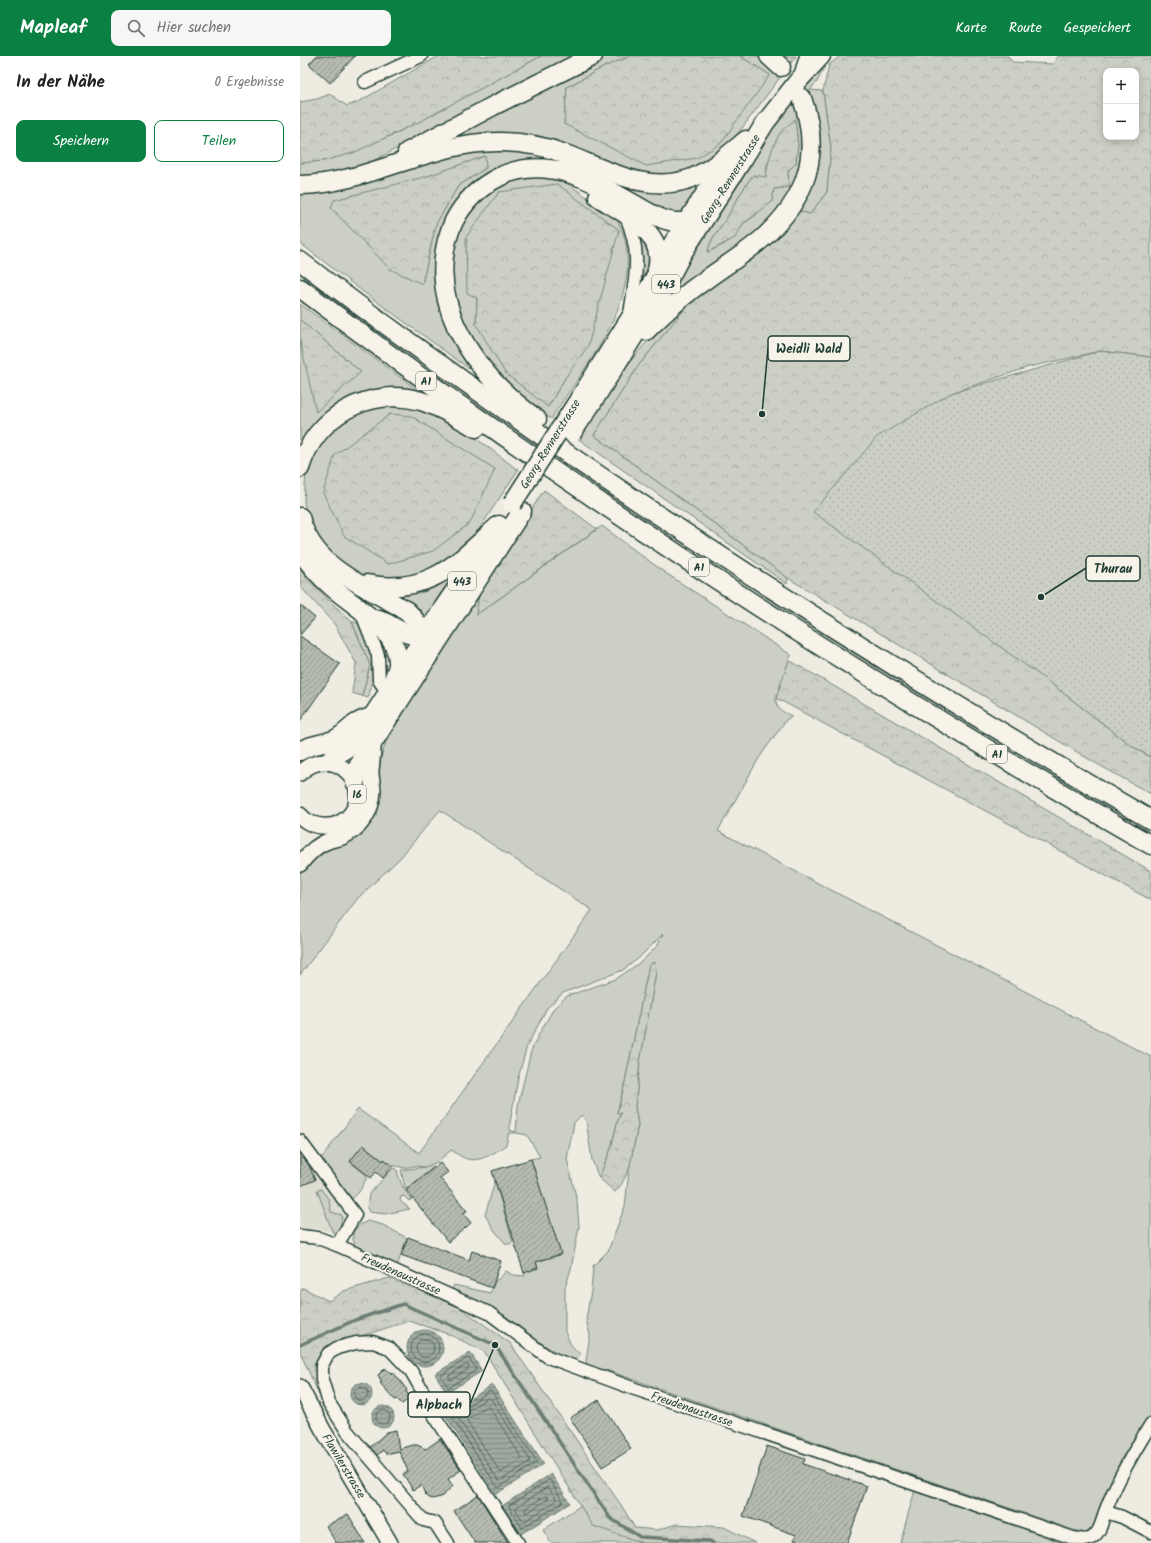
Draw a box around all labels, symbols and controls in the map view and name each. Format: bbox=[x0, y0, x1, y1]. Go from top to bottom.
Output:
search box bbox=[111, 10, 391, 46]
text: Mapleaf bbox=[20, 13, 87, 43]
text: Hier suchen bbox=[157, 16, 231, 40]
icon: search bbox=[125, 17, 147, 39]
text: Karte bbox=[956, 17, 987, 39]
text: Route bbox=[1009, 17, 1042, 39]
text: Gespeichert bbox=[1064, 17, 1131, 39]
map controls bbox=[1103, 68, 1139, 140]
button: + bbox=[1103, 68, 1139, 104]
text: In der Nähe bbox=[16, 69, 105, 96]
text: 0 Ergebnisse bbox=[215, 72, 284, 93]
button: − bbox=[1103, 104, 1139, 140]
button: Speichern bbox=[16, 120, 146, 162]
button: Teilen bbox=[154, 120, 284, 162]
street label: Georg-Rennerstrasse bbox=[695, 130, 766, 228]
road number: 443 bbox=[652, 275, 680, 293]
callout: Weidli Wald bbox=[768, 336, 850, 361]
text: Weidli Wald bbox=[776, 339, 843, 360]
road number: A1 bbox=[416, 372, 436, 390]
street label: Georg-Rennerstrasse bbox=[515, 395, 586, 493]
callout: Thurau bbox=[1086, 556, 1140, 581]
road number: A1 bbox=[689, 558, 709, 576]
text: Thurau bbox=[1094, 559, 1133, 580]
road number: 443 bbox=[448, 572, 476, 590]
road number: A1 bbox=[987, 745, 1007, 763]
road number: 16 bbox=[348, 785, 366, 803]
street label: Freudenaustrasse bbox=[358, 1248, 444, 1301]
street label: Freudenaustrasse bbox=[648, 1387, 736, 1433]
callout: Alpbach bbox=[408, 1392, 470, 1417]
text: Alpbach bbox=[416, 1395, 462, 1416]
street label: Flawilerstrasse bbox=[317, 1430, 371, 1503]

